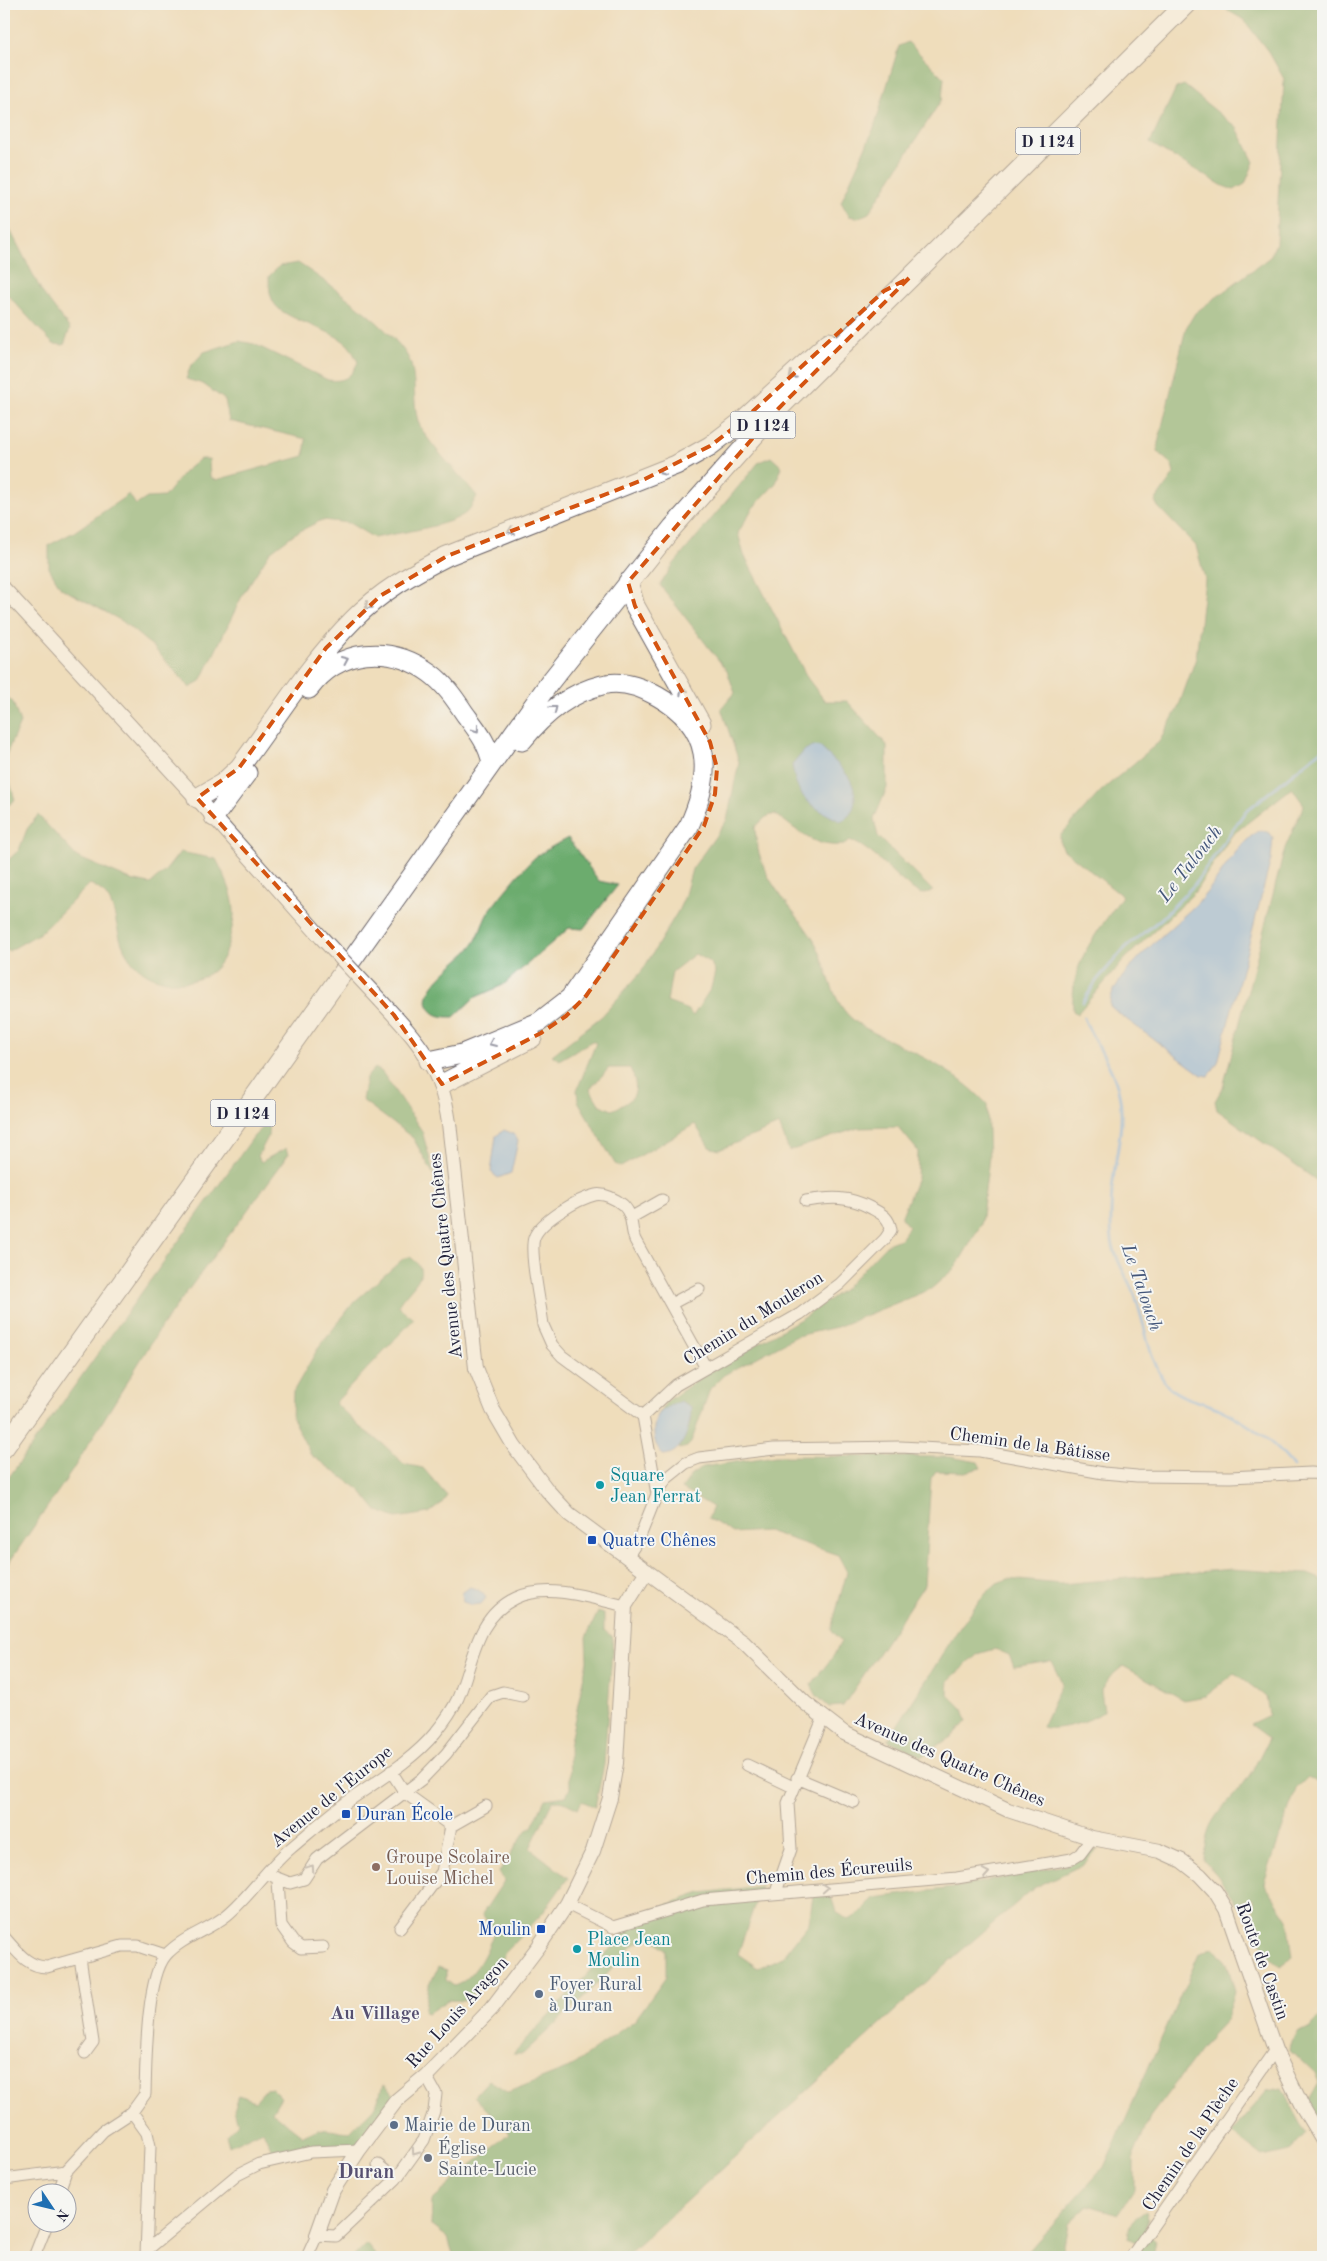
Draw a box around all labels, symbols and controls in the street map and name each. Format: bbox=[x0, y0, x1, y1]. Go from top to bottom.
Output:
road number: D 1124 bbox=[1016, 128, 1080, 154]
one-way arrow bbox=[788, 370, 797, 379]
road number: D 1124 bbox=[730, 412, 796, 438]
one-way arrow bbox=[658, 465, 667, 476]
one-way arrow bbox=[507, 525, 515, 535]
one-way arrow bbox=[365, 601, 374, 609]
one-way arrow bbox=[340, 655, 349, 666]
one-way arrow bbox=[679, 687, 689, 696]
one-way arrow bbox=[548, 707, 557, 715]
one-way arrow bbox=[470, 723, 479, 733]
water label: Le Talouch bbox=[1155, 823, 1227, 907]
one-way arrow bbox=[488, 1037, 496, 1047]
road number: D 1124 bbox=[210, 1100, 276, 1126]
street label: Avenue des Quatre Chênes bbox=[426, 1152, 466, 1360]
water label: Le Talouch bbox=[1117, 1241, 1165, 1334]
street label: Chemin du Mouleron bbox=[681, 1268, 827, 1369]
street label: Chemin de la Bâtisse bbox=[948, 1425, 1111, 1465]
place label: Square Jean Ferrat bbox=[610, 1467, 701, 1506]
marker: Square Jean Ferrat bbox=[594, 1479, 606, 1491]
place label: Quatre Chênes bbox=[602, 1532, 716, 1550]
marker: Quatre Chênes bbox=[586, 1534, 598, 1546]
street label: Avenue des Quatre Chênes bbox=[851, 1710, 1048, 1810]
street label: Avenue de l'Europe bbox=[268, 1743, 396, 1851]
place label: Duran École bbox=[356, 1802, 453, 1824]
marker: Duran École bbox=[340, 1808, 352, 1820]
place label: Groupe Scolaire Louise Michel bbox=[386, 1849, 510, 1888]
street label: Chemin des Écureuils bbox=[745, 1852, 913, 1888]
marker: Groupe Scolaire Louise Michel bbox=[370, 1861, 382, 1873]
one-way arrow bbox=[305, 1864, 314, 1874]
one-way arrow bbox=[982, 1869, 991, 1879]
one-way arrow bbox=[821, 1883, 829, 1894]
street label: Route de Castin bbox=[1232, 1900, 1292, 2023]
place label: Moulin bbox=[478, 1921, 531, 1939]
marker: Moulin bbox=[535, 1923, 547, 1935]
place label: Place Jean Moulin bbox=[587, 1931, 671, 1970]
marker: Place Jean Moulin bbox=[571, 1943, 583, 1955]
street label: Rue Louis Aragon bbox=[403, 1953, 512, 2072]
place label: Foyer Rural à Duran bbox=[549, 1976, 642, 2015]
marker: Foyer Rural à Duran bbox=[533, 1988, 545, 2000]
district label: Au Village bbox=[330, 2005, 420, 2024]
street label: Chemin de la Plèche bbox=[1140, 2075, 1242, 2215]
place label: Mairie de Duran bbox=[404, 2117, 531, 2135]
marker: Mairie de Duran bbox=[388, 2119, 400, 2131]
place label: Église Sainte-Lucie bbox=[438, 2136, 537, 2179]
one-way arrow bbox=[412, 2147, 421, 2156]
marker: Église Sainte-Lucie bbox=[422, 2152, 434, 2164]
district label: Duran bbox=[338, 2163, 394, 2183]
north arrow bbox=[28, 2184, 78, 2234]
text: N bbox=[53, 2206, 71, 2224]

